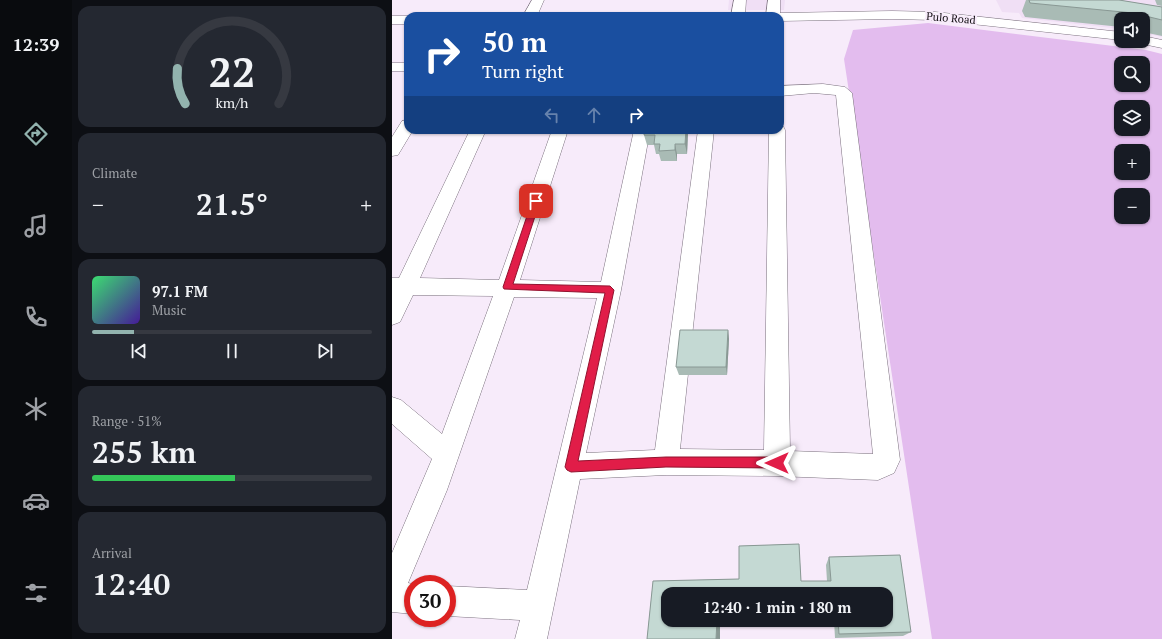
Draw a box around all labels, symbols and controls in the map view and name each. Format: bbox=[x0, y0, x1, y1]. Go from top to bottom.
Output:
street label: Pulo Road bbox=[926, 9, 976, 27]
map controls bbox=[1114, 12, 1150, 224]
button: sound bbox=[1114, 12, 1150, 48]
text: 50 m bbox=[482, 23, 547, 60]
icon: right bbox=[416, 28, 468, 80]
text: 12:39 bbox=[13, 32, 59, 56]
text: 22 bbox=[208, 44, 256, 99]
button: search bbox=[1114, 56, 1150, 92]
text: Turn right bbox=[482, 59, 564, 83]
text: km/h bbox=[216, 93, 249, 112]
button: layers bbox=[1114, 100, 1150, 136]
icon: left bbox=[541, 104, 563, 126]
icon: ahead bbox=[583, 104, 605, 126]
icon: right bbox=[625, 104, 647, 126]
icon: directions bbox=[22, 120, 50, 148]
button: + bbox=[1114, 144, 1150, 180]
text: Climate bbox=[92, 164, 137, 182]
text: 21.5° bbox=[196, 184, 268, 224]
pin bbox=[519, 184, 553, 218]
button: − bbox=[1114, 188, 1150, 224]
text: − bbox=[92, 190, 104, 219]
text: + bbox=[360, 190, 372, 219]
icon: arrive bbox=[525, 190, 547, 212]
icon: music bbox=[22, 212, 50, 240]
text: 97.1 FM bbox=[152, 281, 208, 301]
text: Music bbox=[152, 301, 186, 319]
icon: phone bbox=[22, 303, 50, 331]
icon: previous bbox=[128, 340, 150, 362]
icon: pause bbox=[221, 340, 243, 362]
icon: next bbox=[314, 340, 336, 362]
icon: climate bbox=[22, 395, 50, 423]
text: Range · 51% bbox=[92, 412, 162, 430]
text: 255 km bbox=[92, 432, 196, 472]
position arrow bbox=[756, 442, 798, 484]
icon: car bbox=[22, 487, 50, 515]
text: Arrival bbox=[92, 544, 132, 562]
text: 12:40 bbox=[92, 564, 170, 604]
speed limit sign: 30 bbox=[404, 575, 456, 627]
icon: filters bbox=[22, 579, 50, 607]
text: 12:40 · 1 min · 180 m bbox=[703, 597, 851, 617]

